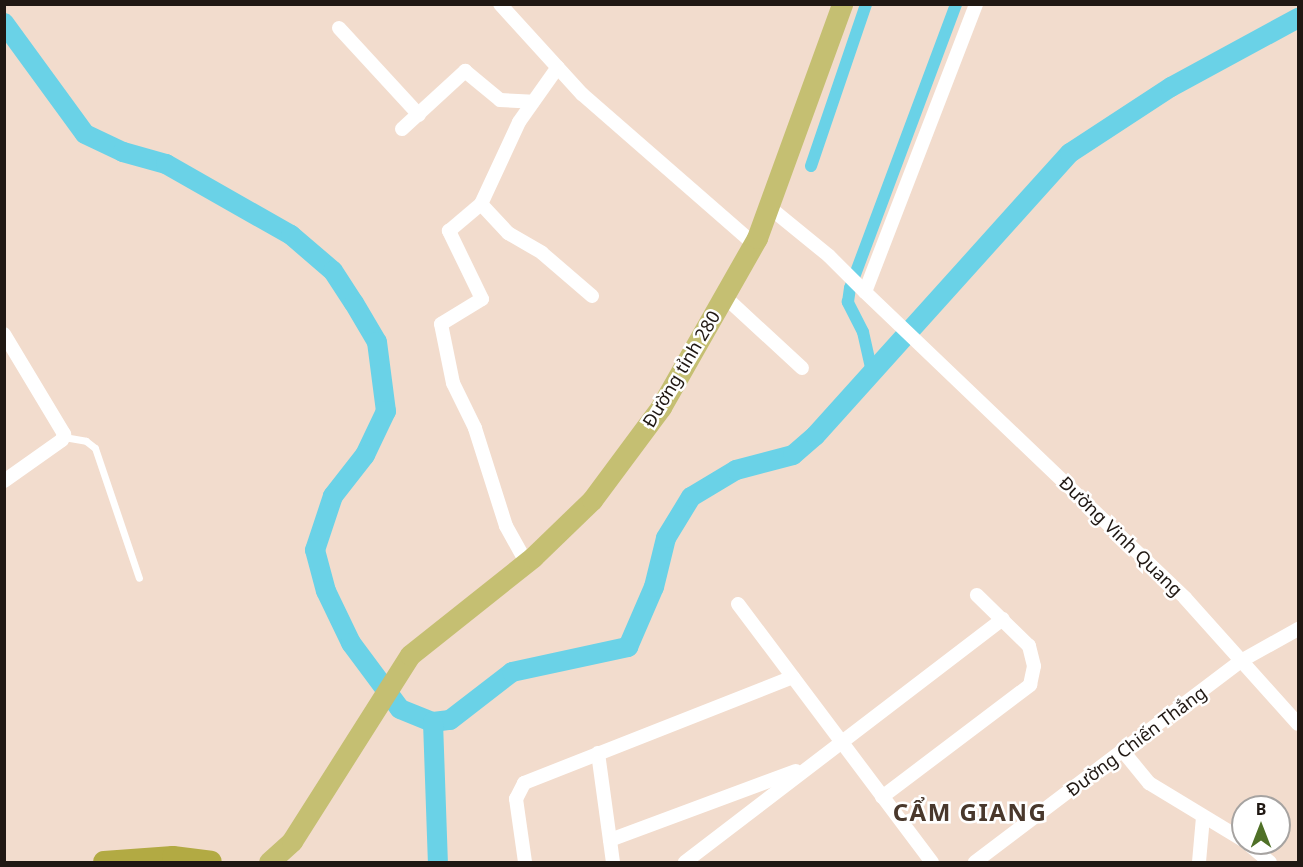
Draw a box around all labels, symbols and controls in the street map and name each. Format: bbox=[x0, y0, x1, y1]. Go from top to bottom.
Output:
street label: Đường tỉnh 280 bbox=[638, 307, 724, 431]
street label: Đường Vinh Quang bbox=[1055, 472, 1187, 600]
street label: Đường Chiến Thắng bbox=[1062, 681, 1210, 801]
north arrow bbox=[1231, 795, 1291, 855]
district label: CẨM GIANG bbox=[893, 798, 1047, 826]
text: B bbox=[1256, 798, 1266, 820]

